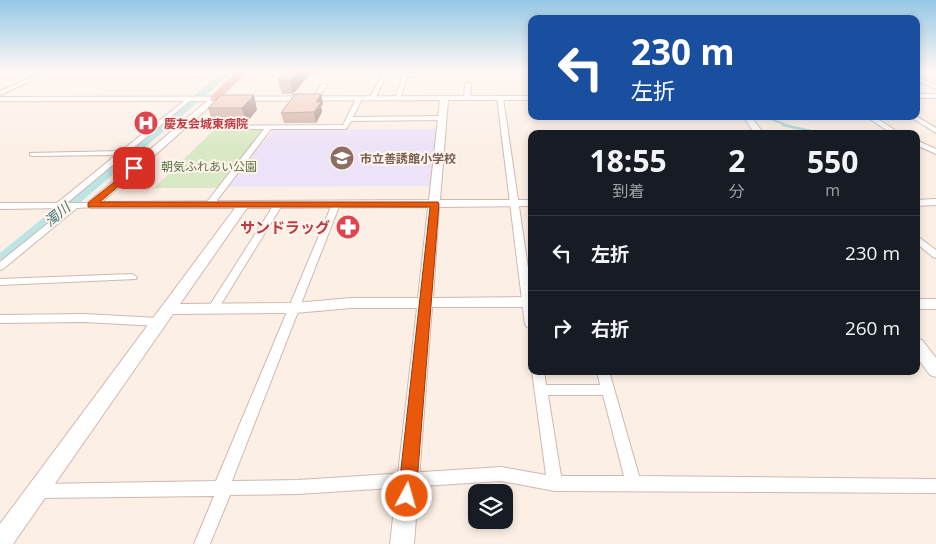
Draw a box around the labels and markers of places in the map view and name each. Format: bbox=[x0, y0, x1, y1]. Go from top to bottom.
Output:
hospital icon: 慶友会城東病院 bbox=[133, 110, 159, 136]
place label: 慶友会城東病院 bbox=[164, 115, 248, 132]
school or university icon: 市立善誘館小学校 bbox=[329, 145, 355, 171]
pin bbox=[113, 147, 155, 189]
place label: 市立善誘館小学校 bbox=[360, 150, 456, 167]
pharmacy icon: サンドラッグ bbox=[335, 214, 361, 240]
place label: サンドラッグ bbox=[240, 217, 330, 237]

